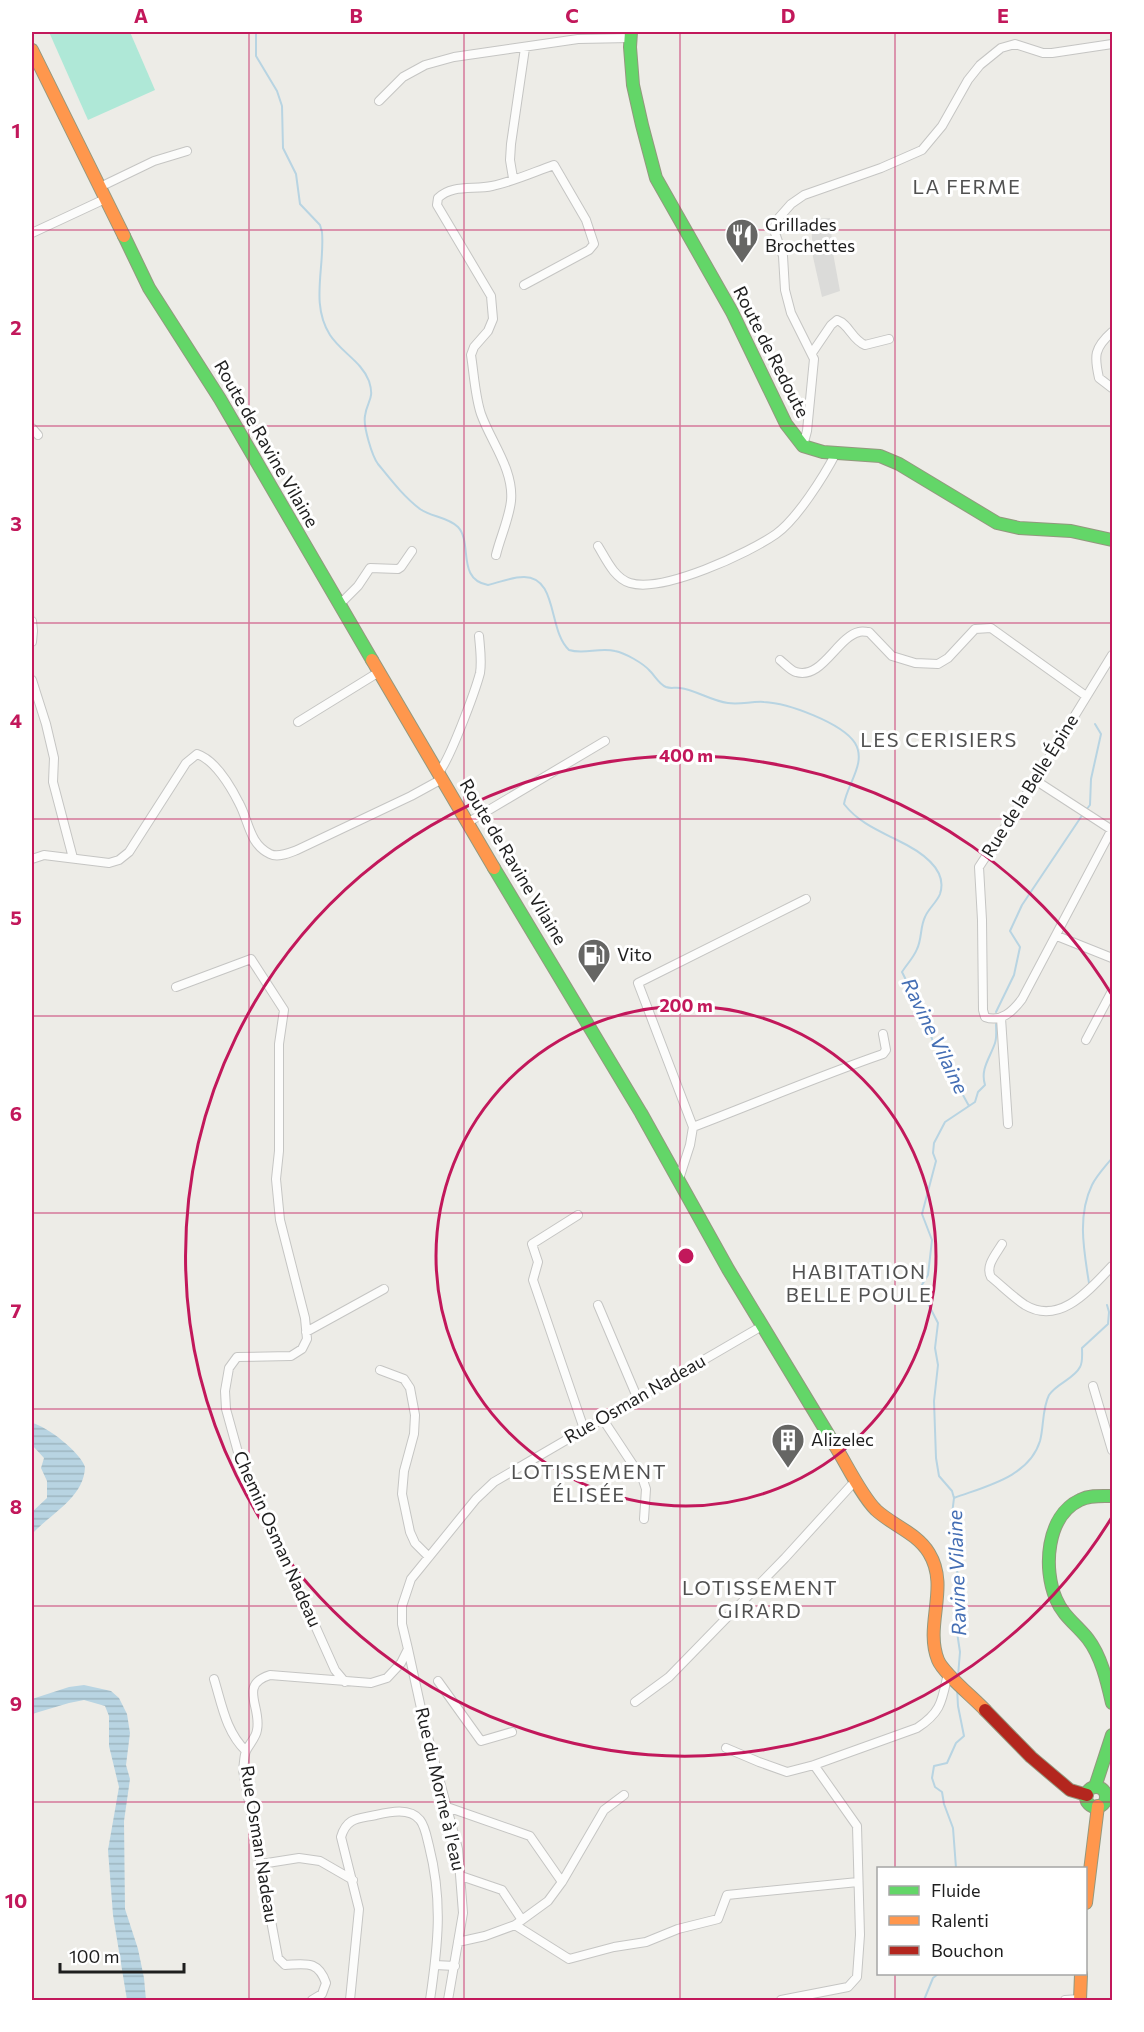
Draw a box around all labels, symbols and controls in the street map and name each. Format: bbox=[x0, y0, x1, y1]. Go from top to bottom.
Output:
text: A bbox=[134, 3, 148, 27]
text: B bbox=[349, 3, 363, 27]
text: C bbox=[565, 3, 579, 27]
text: D bbox=[781, 3, 795, 27]
text: E bbox=[997, 3, 1009, 27]
text: 1 bbox=[11, 118, 21, 142]
district label: LA FERME bbox=[913, 174, 1021, 198]
place label: Grillades Brochettes bbox=[765, 213, 855, 256]
restaurant icon: Grillades Brochettes bbox=[724, 217, 760, 264]
street label: Route de Redoute bbox=[729, 282, 815, 421]
text: 2 bbox=[10, 315, 22, 339]
street label: Route de Ravine Vilaine bbox=[210, 356, 324, 531]
text: 3 bbox=[10, 511, 22, 535]
text: 4 bbox=[10, 708, 22, 732]
street label: Rue de la Belle Épine bbox=[976, 710, 1082, 861]
district label: LES CERISIERS bbox=[860, 727, 1018, 751]
text: 400 m bbox=[659, 744, 713, 766]
street label: Route de Ravine Vilaine bbox=[456, 775, 572, 948]
text: 5 bbox=[10, 905, 22, 929]
fuel station icon: Vito bbox=[576, 937, 612, 984]
place label: Vito bbox=[617, 943, 652, 965]
water label: Ravine Vilaine bbox=[897, 974, 975, 1098]
text: 200 m bbox=[659, 994, 713, 1016]
text: 6 bbox=[10, 1101, 22, 1125]
centre of rings bbox=[676, 1246, 696, 1266]
district label: HABITATION BELLE POULE bbox=[786, 1259, 932, 1306]
text: 7 bbox=[11, 1298, 22, 1322]
street label: Rue Osman Nadeau bbox=[560, 1349, 709, 1447]
building icon: Alizelec bbox=[770, 1422, 806, 1469]
place label: Alizelec bbox=[811, 1428, 874, 1450]
street label: Chemin Osman Nadeau bbox=[229, 1447, 327, 1630]
district label: LOTISSEMENT ÉLISÉE bbox=[511, 1459, 667, 1506]
text: 8 bbox=[10, 1494, 22, 1518]
water label: Ravine Vilaine bbox=[942, 1509, 970, 1637]
district label: LOTISSEMENT GIRARD bbox=[682, 1575, 838, 1622]
text: 9 bbox=[10, 1691, 22, 1715]
street label: Rue du Morne à l'eau bbox=[411, 1705, 470, 1873]
street label: Rue Osman Nadeau bbox=[237, 1764, 283, 1924]
legend bbox=[877, 1867, 1087, 1975]
text: Fluide bbox=[931, 1879, 980, 1901]
text: 10 bbox=[5, 1888, 27, 1912]
text: Ralenti bbox=[931, 1909, 989, 1931]
scale bar bbox=[60, 1936, 184, 1974]
text: Bouchon bbox=[931, 1939, 1004, 1961]
text: 100 m bbox=[69, 1945, 119, 1967]

